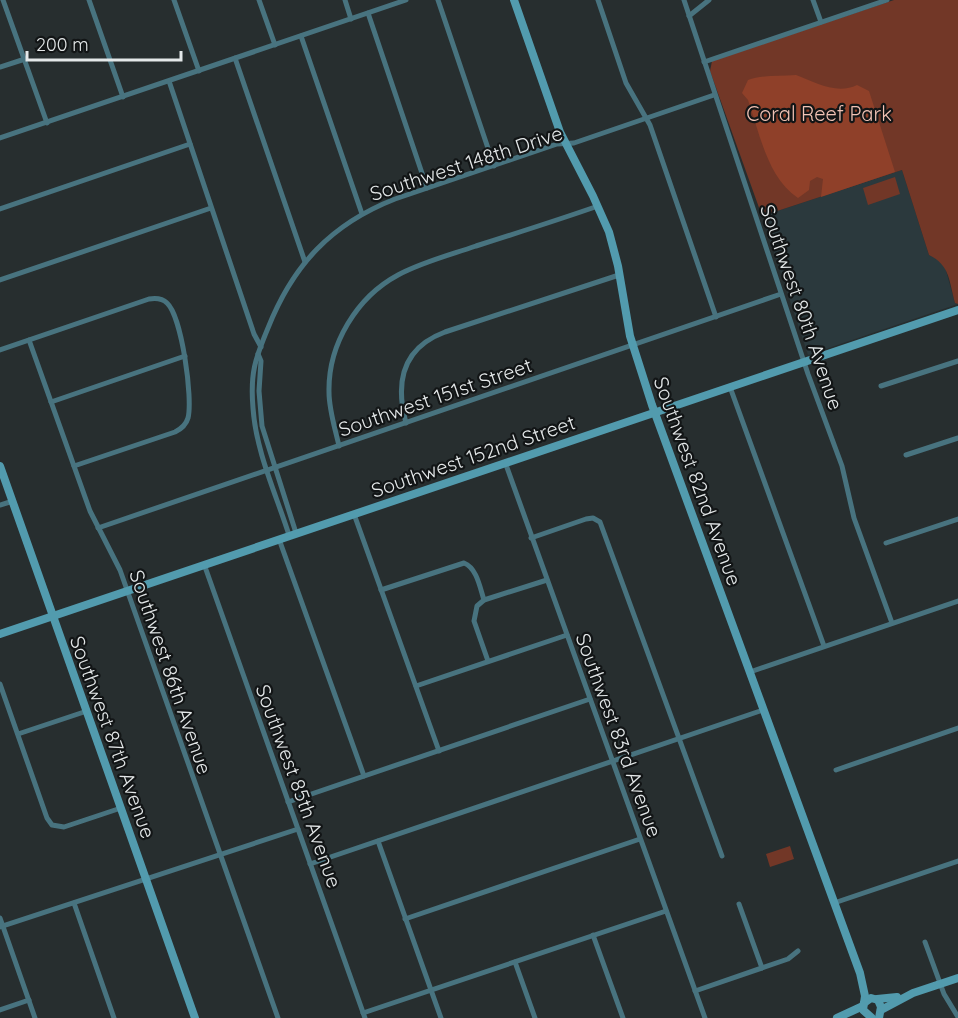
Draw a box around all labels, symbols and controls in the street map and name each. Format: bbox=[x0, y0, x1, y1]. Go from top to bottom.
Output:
scale bar bbox=[27, 24, 182, 62]
text: 200 m bbox=[36, 33, 89, 56]
park label: Coral Reef Park bbox=[746, 101, 892, 126]
street label: Southwest 148th Drive bbox=[367, 120, 565, 206]
street label: Southwest 80th Avenue bbox=[755, 201, 849, 413]
street label: Southwest 151st Street bbox=[335, 352, 535, 442]
street label: Southwest 82nd Avenue bbox=[649, 373, 747, 589]
street label: Southwest 152nd Street bbox=[368, 409, 578, 503]
street label: Southwest 86th Avenue bbox=[124, 567, 218, 777]
street label: Southwest 83rd Avenue bbox=[570, 630, 668, 840]
street label: Southwest 87th Avenue bbox=[65, 633, 161, 841]
street label: Southwest 85th Avenue bbox=[251, 681, 347, 891]

